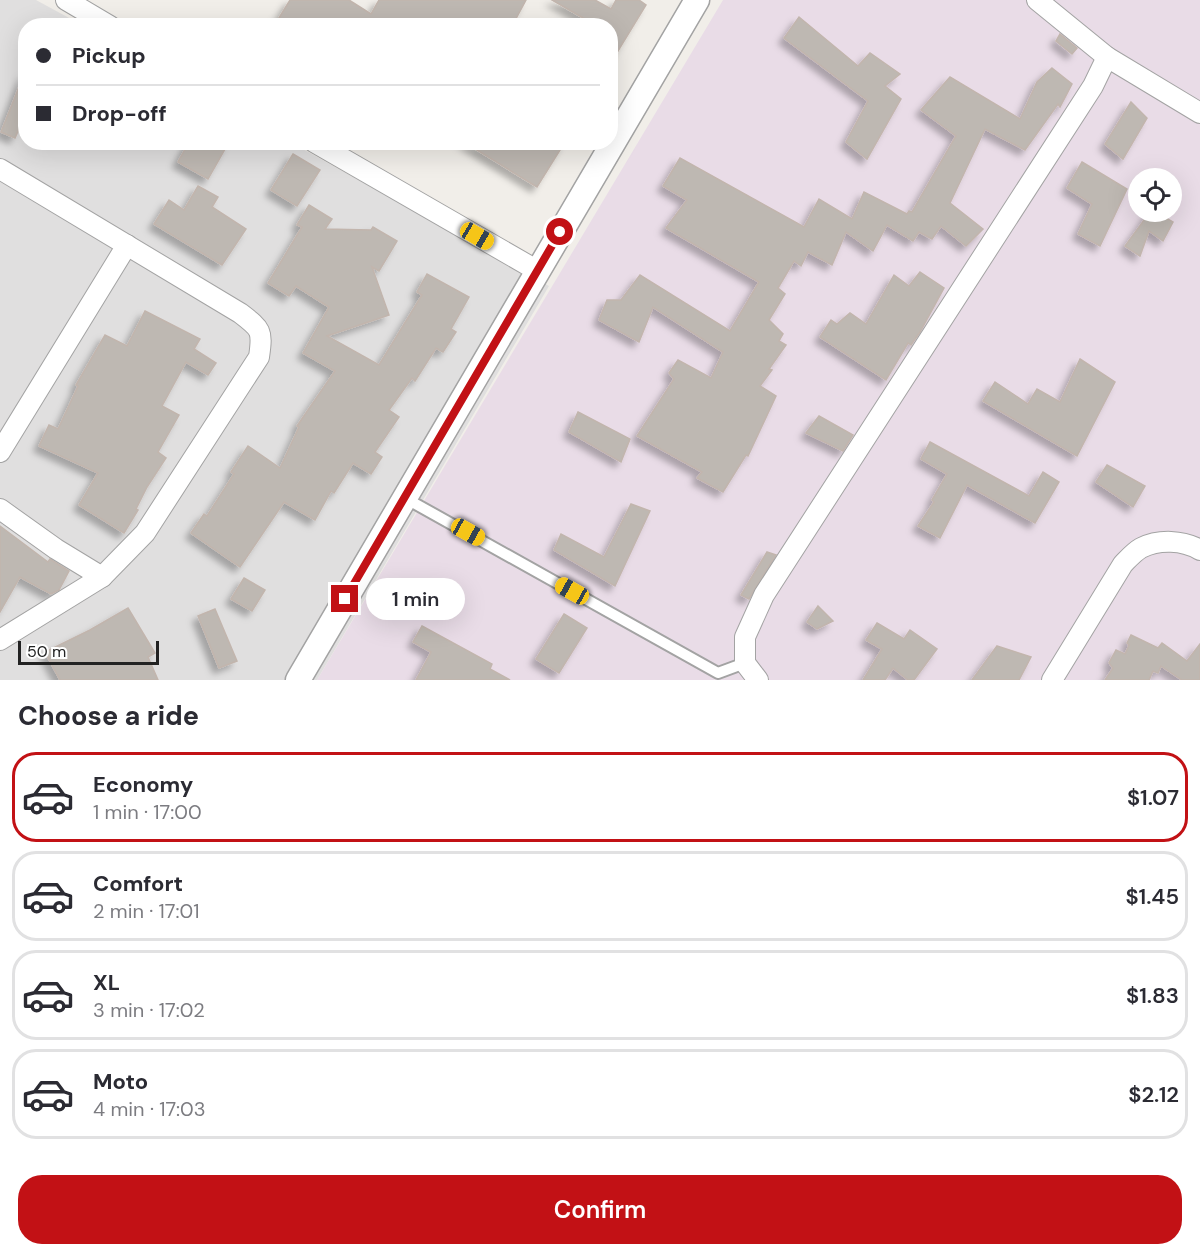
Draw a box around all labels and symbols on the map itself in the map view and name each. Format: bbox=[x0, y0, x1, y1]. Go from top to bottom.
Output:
route start bbox=[546, 218, 573, 245]
car bbox=[457, 219, 497, 253]
car bbox=[448, 515, 488, 549]
car bbox=[552, 574, 592, 608]
callout: 1 min bbox=[366, 578, 465, 620]
route end bbox=[331, 585, 358, 612]
scale bar bbox=[18, 638, 159, 666]

